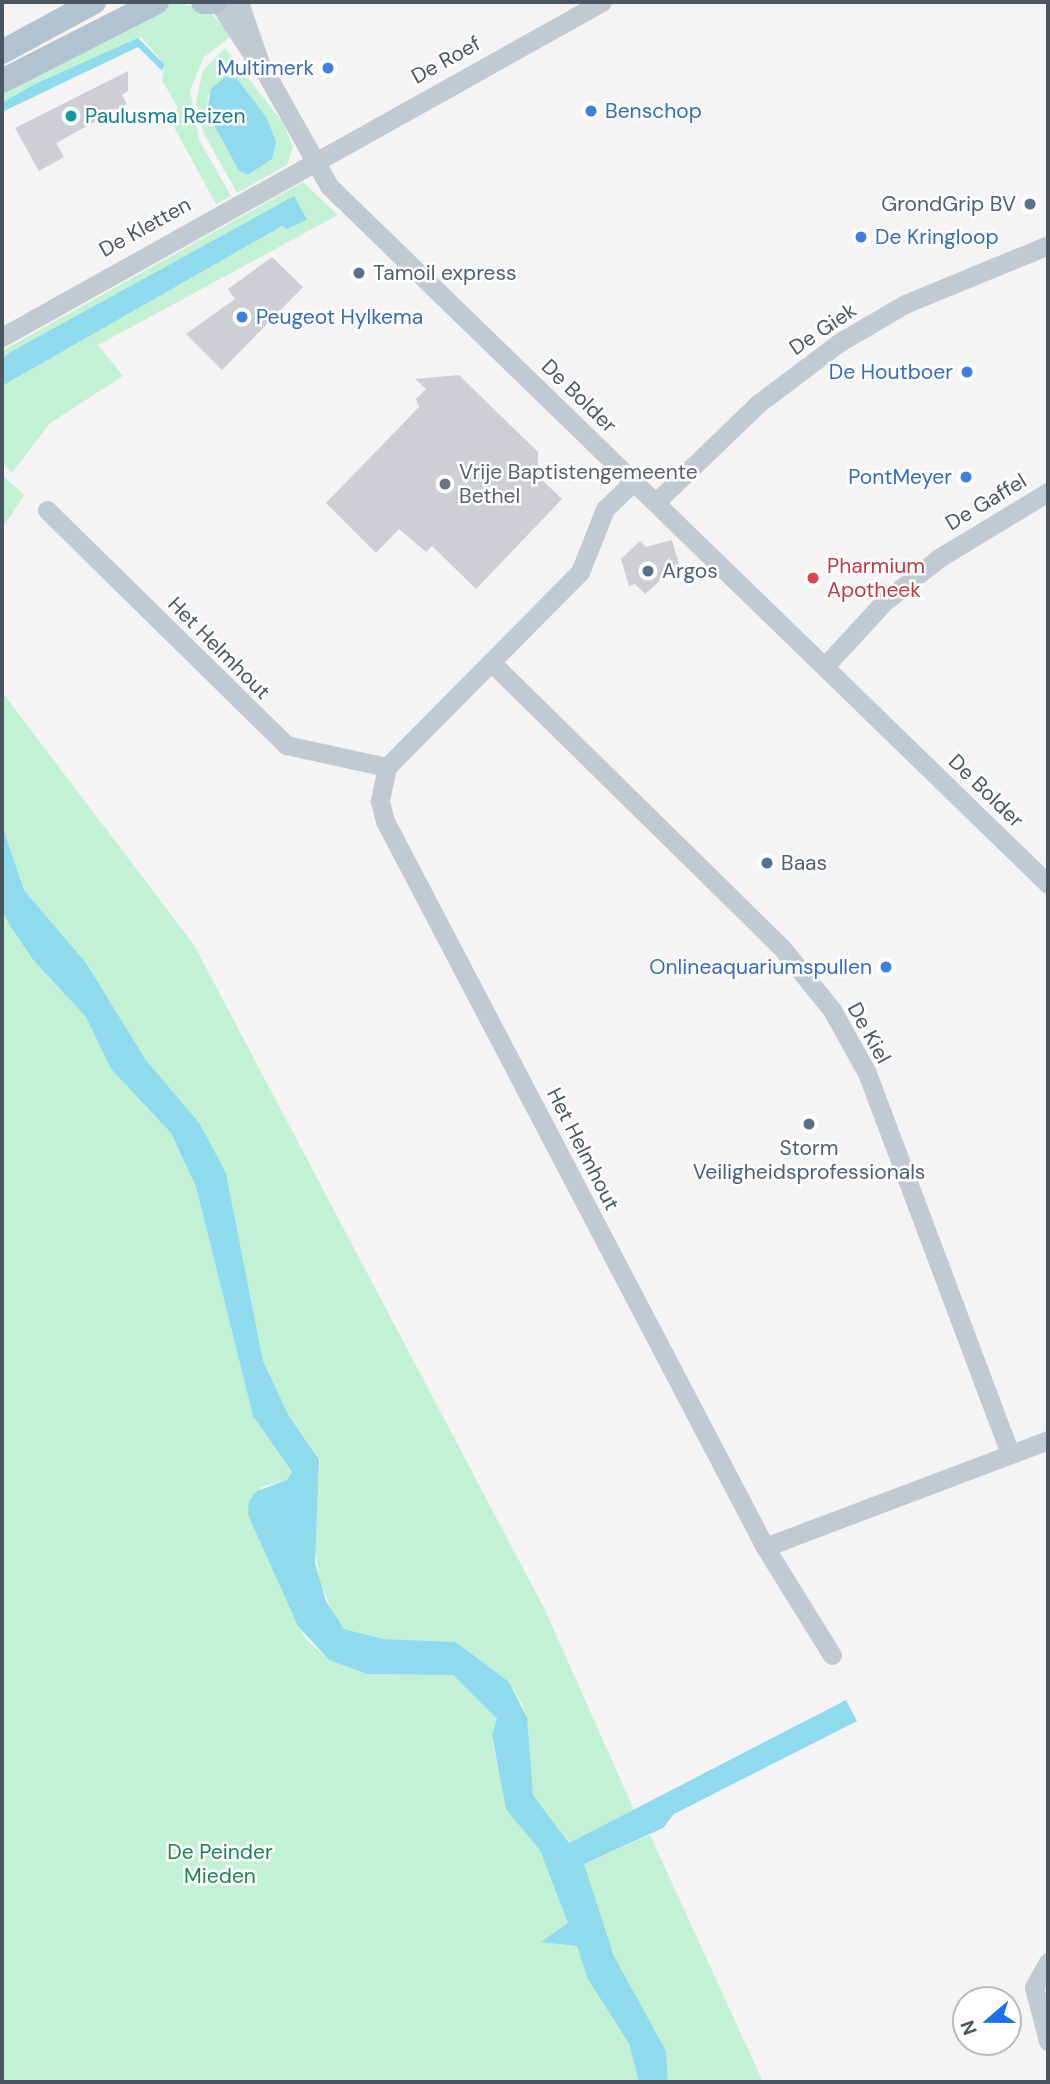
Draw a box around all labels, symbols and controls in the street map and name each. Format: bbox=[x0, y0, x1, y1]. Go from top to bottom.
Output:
street label: De Roef bbox=[407, 31, 485, 89]
place label: Multimerk bbox=[217, 55, 314, 81]
marker: Multimerk bbox=[320, 60, 336, 76]
place label: Benschop bbox=[605, 98, 702, 124]
place label: Paulusma Reizen bbox=[85, 103, 246, 129]
marker: Benschop bbox=[583, 103, 599, 119]
marker: Paulusma Reizen bbox=[63, 108, 79, 124]
place label: GrondGrip BV bbox=[881, 191, 1016, 217]
street label: De Kletten bbox=[95, 192, 195, 262]
marker: GrondGrip BV bbox=[1022, 196, 1038, 212]
place label: De Kringloop bbox=[875, 224, 999, 250]
marker: De Kringloop bbox=[853, 229, 869, 245]
place label: Tamoil express bbox=[373, 260, 517, 286]
marker: Tamoil express bbox=[351, 265, 367, 281]
street label: De Giek bbox=[785, 297, 861, 361]
place label: Peugeot Hylkema bbox=[256, 304, 423, 330]
marker: Peugeot Hylkema bbox=[234, 309, 250, 325]
street label: De Bolder bbox=[536, 354, 622, 438]
place label: De Houtboer bbox=[829, 359, 953, 385]
marker: De Houtboer bbox=[959, 364, 975, 380]
place label: Vrije Baptistengemeente Bethel bbox=[459, 459, 698, 509]
place label: PontMeyer bbox=[848, 464, 952, 490]
street label: De Gaffel bbox=[941, 468, 1031, 536]
marker: PontMeyer bbox=[958, 469, 974, 485]
marker: Vrije Baptistengemeente Bethel bbox=[437, 476, 453, 492]
place label: Pharmium Apotheek bbox=[827, 553, 925, 603]
place label: Argos bbox=[662, 558, 718, 584]
marker: Argos bbox=[640, 563, 656, 579]
marker: Pharmium Apotheek bbox=[805, 570, 821, 586]
street label: Het Helmhout bbox=[163, 592, 275, 704]
street label: De Bolder bbox=[943, 749, 1029, 833]
place label: Baas bbox=[781, 850, 827, 876]
marker: Baas bbox=[759, 855, 775, 871]
place label: Onlineaquariumspullen bbox=[649, 954, 872, 980]
marker: Onlineaquariumspullen bbox=[878, 959, 894, 975]
street label: De Kiel bbox=[842, 998, 896, 1068]
street label: Het Helmhout bbox=[541, 1084, 625, 1214]
marker: Storm Veiligheidsprofessionals bbox=[801, 1116, 817, 1132]
place label: Storm Veiligheidsprofessionals bbox=[693, 1135, 925, 1185]
park label: De Peinder Mieden bbox=[167, 1839, 273, 1889]
north arrow bbox=[952, 1986, 1022, 2056]
text: N bbox=[955, 2017, 983, 2038]

